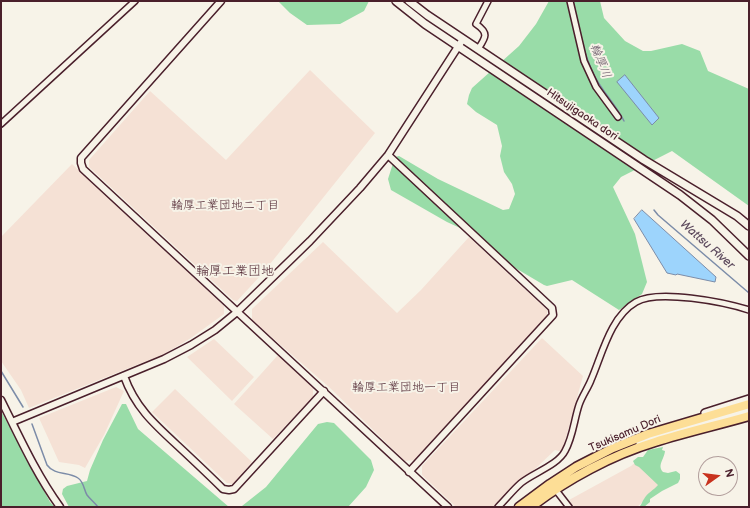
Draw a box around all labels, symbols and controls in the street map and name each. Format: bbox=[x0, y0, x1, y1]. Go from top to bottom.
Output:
water label: 輪厚川 bbox=[587, 42, 613, 80]
street label: Hitsujigaoka dori bbox=[544, 86, 620, 144]
district label: 輪厚工業団地二丁目 bbox=[171, 199, 279, 213]
water label: Wattsu River bbox=[677, 217, 737, 273]
district label: 輪厚工業団地 bbox=[196, 264, 274, 280]
district label: 輪厚工業団地一丁目 bbox=[352, 381, 460, 395]
street label: Tsukisamu Dori bbox=[587, 413, 663, 455]
north arrow bbox=[698, 456, 738, 496]
text: N bbox=[722, 468, 736, 479]

